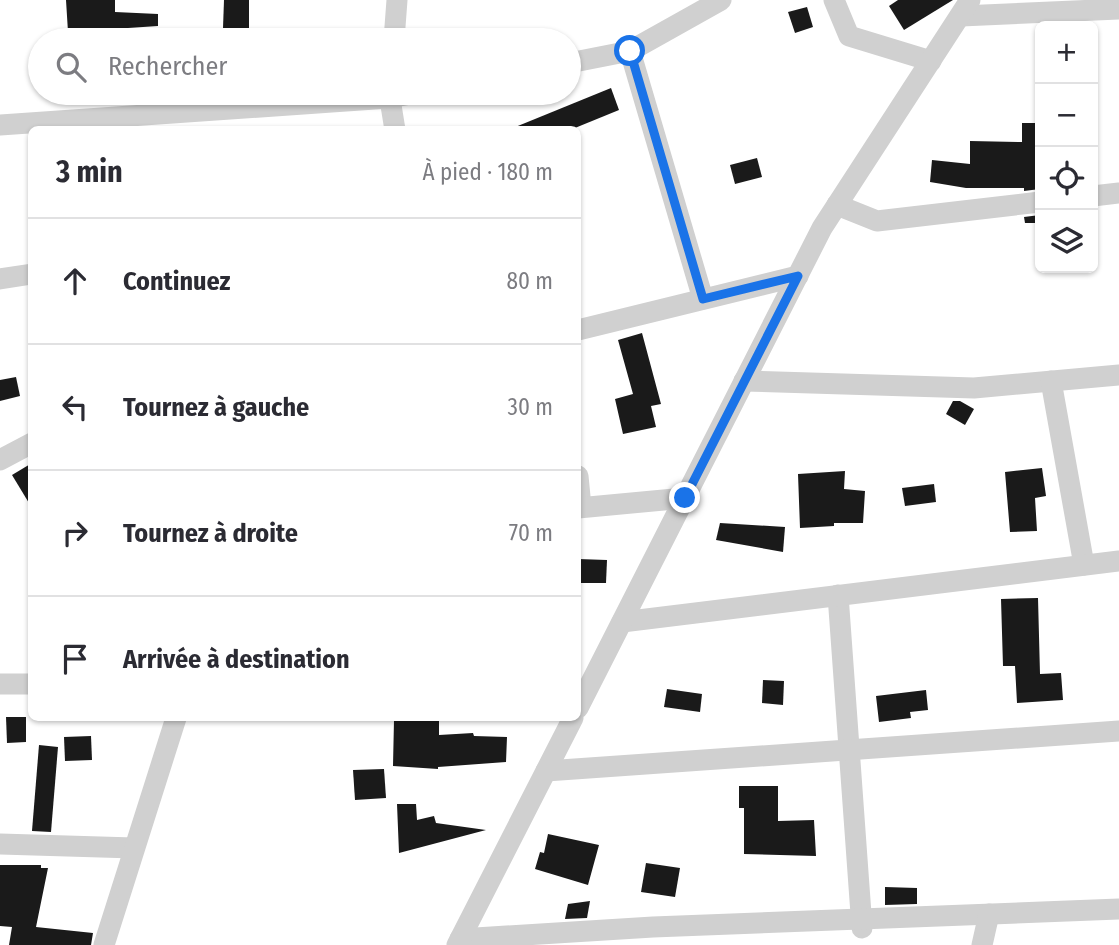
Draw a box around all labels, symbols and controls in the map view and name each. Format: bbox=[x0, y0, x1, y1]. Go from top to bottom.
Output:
map controls bbox=[1035, 21, 1098, 273]
button: + bbox=[1035, 21, 1098, 84]
search box bbox=[28, 28, 581, 105]
route start bbox=[614, 35, 645, 66]
icon: search bbox=[52, 48, 90, 86]
text: Rechercher bbox=[108, 51, 227, 82]
button: − bbox=[1035, 84, 1098, 147]
button: locate bbox=[1035, 147, 1098, 210]
text: 3 min bbox=[56, 154, 123, 190]
text: À pied · 180 m bbox=[423, 158, 553, 186]
button: layers bbox=[1035, 210, 1098, 273]
icon: ahead bbox=[56, 262, 94, 300]
text: Continuez bbox=[123, 266, 230, 297]
text: 80 m bbox=[506, 267, 553, 295]
icon: left bbox=[56, 388, 94, 426]
text: Tournez à gauche bbox=[123, 392, 309, 423]
text: 30 m bbox=[508, 393, 553, 421]
route end bbox=[669, 482, 700, 513]
icon: right bbox=[56, 514, 94, 552]
text: Tournez à droite bbox=[123, 518, 298, 549]
text: 70 m bbox=[509, 519, 553, 547]
icon: arrive bbox=[56, 640, 94, 678]
text: Arrivée à destination bbox=[123, 644, 350, 675]

